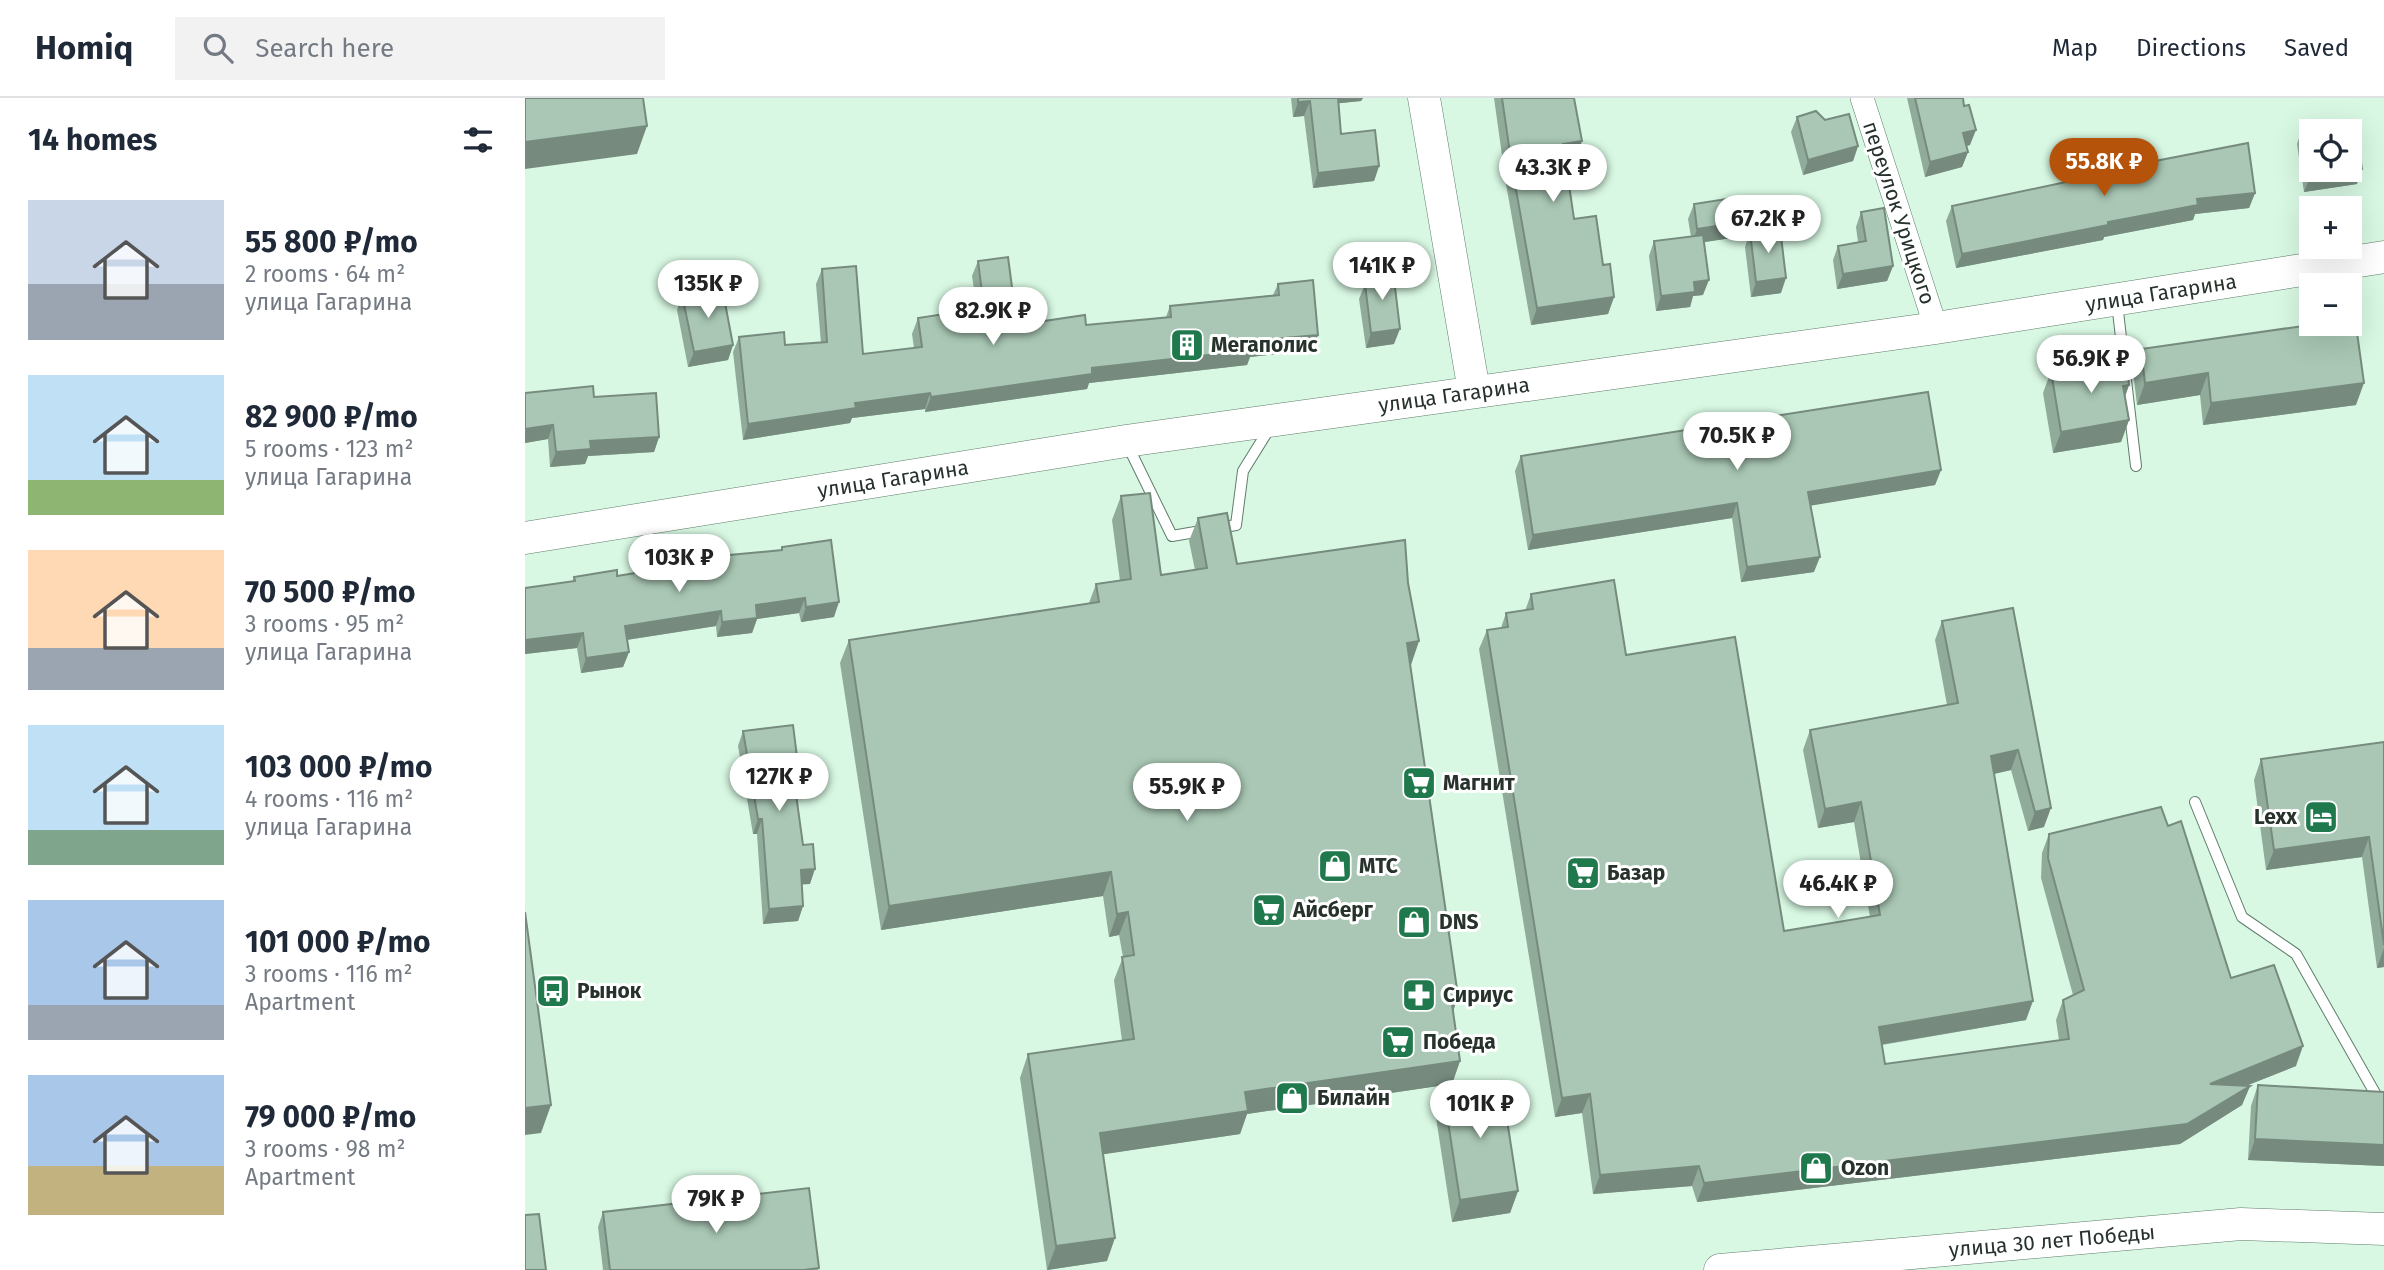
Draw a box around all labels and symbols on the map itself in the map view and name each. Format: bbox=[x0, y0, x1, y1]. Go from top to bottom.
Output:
street label: переулок Урицкого bbox=[1857, 118, 1941, 308]
pin: 55.8K ₽ bbox=[2039, 139, 2169, 198]
pin: 43.3K ₽ bbox=[1488, 144, 1618, 204]
pin: 67.2K ₽ bbox=[1703, 195, 1833, 255]
pin: 141K ₽ bbox=[1325, 242, 1439, 302]
pin: 135K ₽ bbox=[651, 260, 765, 320]
street label: улица Гагарина bbox=[2084, 268, 2238, 318]
pin: 82.9K ₽ bbox=[928, 288, 1058, 347]
building icon: Мегаполис bbox=[1168, 326, 1206, 364]
place label: Мегаполис bbox=[1211, 332, 1318, 358]
pin: 56.9K ₽ bbox=[2026, 336, 2156, 395]
street label: улица Гагарина bbox=[1377, 372, 1531, 418]
pin: 70.5K ₽ bbox=[1672, 412, 1802, 472]
street label: улица Гагарина bbox=[816, 454, 970, 504]
pin: 103K ₽ bbox=[622, 534, 736, 594]
pin: 127K ₽ bbox=[722, 754, 836, 813]
pin: 55.9K ₽ bbox=[1122, 764, 1252, 823]
supermarket icon: Магнит bbox=[1400, 764, 1438, 802]
place label: Магнит bbox=[1443, 770, 1516, 796]
hotel icon: Lexx bbox=[2302, 798, 2340, 836]
place label: Lexx bbox=[2254, 804, 2297, 830]
shop icon: МТС bbox=[1316, 847, 1354, 885]
place label: МТС bbox=[1359, 853, 1398, 879]
supermarket icon: Базар bbox=[1564, 854, 1602, 892]
place label: Базар bbox=[1607, 860, 1665, 886]
pin: 46.4K ₽ bbox=[1773, 860, 1903, 920]
supermarket icon: Айсберг bbox=[1250, 891, 1288, 929]
place label: Айсберг bbox=[1292, 897, 1374, 923]
shop icon: DNS bbox=[1395, 903, 1433, 941]
place label: DNS bbox=[1439, 909, 1479, 935]
bus stop icon: Рынок bbox=[534, 972, 572, 1010]
pharmacy icon: Сириус bbox=[1400, 976, 1438, 1014]
place label: Рынок bbox=[577, 978, 642, 1004]
place label: Сириус bbox=[1443, 982, 1513, 1008]
supermarket icon: Победа bbox=[1379, 1023, 1417, 1061]
place label: Победа bbox=[1423, 1029, 1496, 1055]
shop icon: Билайн bbox=[1273, 1079, 1311, 1117]
pin: 101K ₽ bbox=[1423, 1080, 1537, 1140]
place label: Билайн bbox=[1317, 1085, 1390, 1111]
shop icon: Ozon bbox=[1797, 1149, 1835, 1187]
place label: Ozon bbox=[1841, 1155, 1889, 1181]
pin: 79K ₽ bbox=[667, 1176, 765, 1235]
street label: улица 30 лет Победы bbox=[1948, 1219, 2156, 1263]

